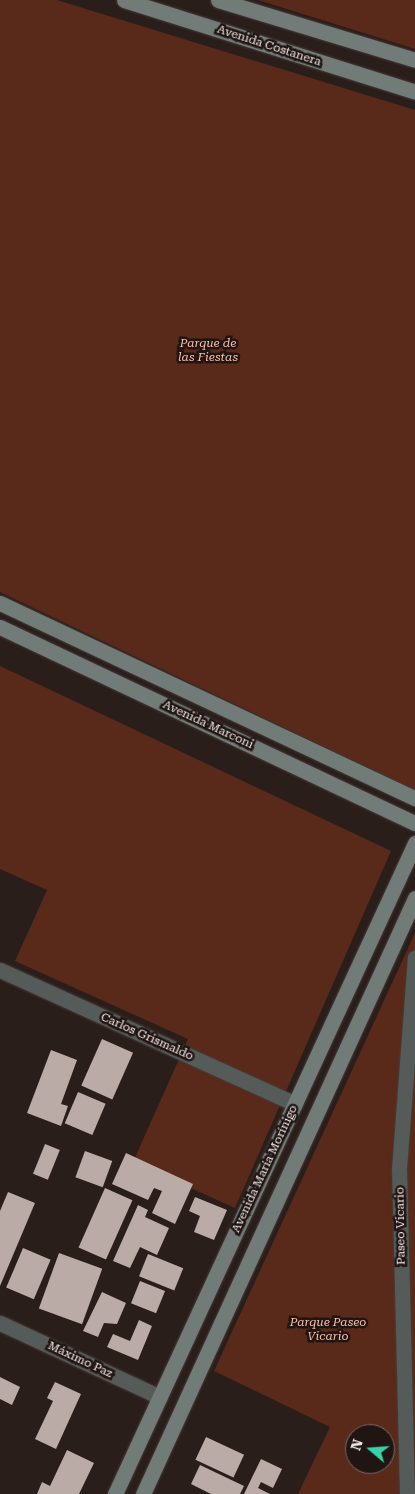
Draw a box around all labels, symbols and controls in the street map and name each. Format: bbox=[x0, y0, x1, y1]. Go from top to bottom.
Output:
street label: Avenida Costanera bbox=[215, 22, 323, 70]
park label: Parque de las Fiestas bbox=[178, 337, 238, 365]
street label: Avenida Marconi bbox=[160, 698, 256, 752]
street label: Carlos Grismaldo bbox=[98, 1010, 196, 1064]
street label: Avenida María Morínigo bbox=[229, 1103, 301, 1235]
street label: Paseo Vicario bbox=[393, 1187, 409, 1265]
park label: Parque Paseo Vicario bbox=[290, 1316, 366, 1344]
street label: Máximo Paz bbox=[45, 1339, 115, 1381]
north arrow bbox=[345, 1424, 395, 1474]
text: N bbox=[347, 1437, 366, 1452]

